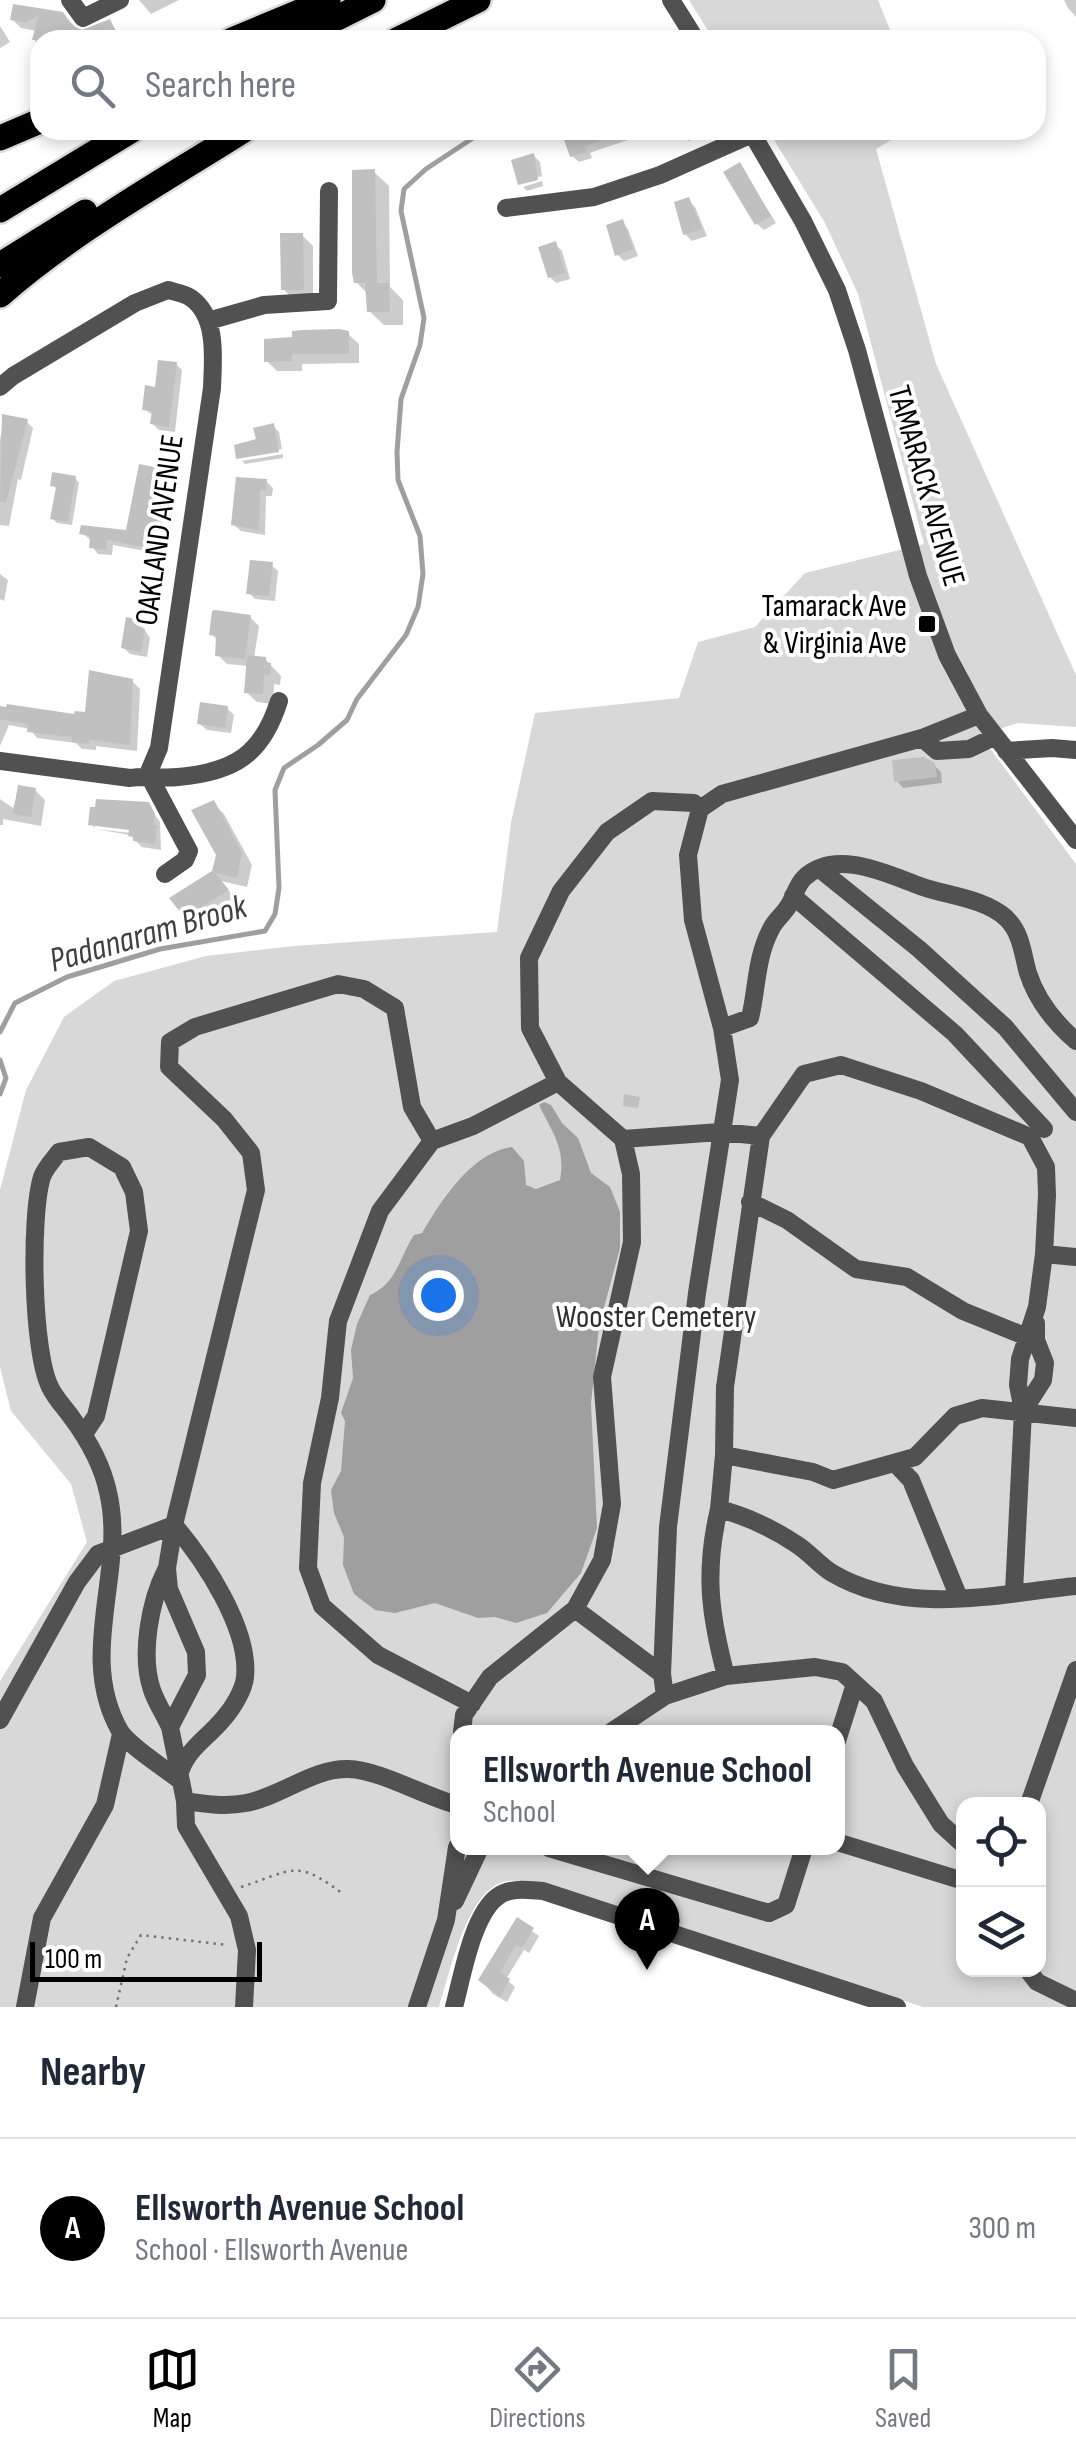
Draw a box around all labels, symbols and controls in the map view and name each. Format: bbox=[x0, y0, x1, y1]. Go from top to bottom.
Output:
search box bbox=[30, 30, 1046, 140]
icon: search bbox=[65, 58, 120, 113]
text: Search here bbox=[145, 63, 296, 108]
street label: TAMARACK AVENUE bbox=[879, 381, 973, 591]
street label: OAKLAND AVENUE bbox=[127, 432, 193, 628]
place label: Tamarack Ave & Virginia Ave bbox=[762, 587, 907, 663]
marker: Tamarack Ave & Virginia Ave bbox=[916, 613, 938, 635]
water label: Padanaram Brook bbox=[44, 885, 252, 983]
your location bbox=[413, 1270, 464, 1321]
park label: Wooster Cemetery bbox=[556, 1298, 756, 1337]
popup bbox=[450, 1725, 845, 1855]
text: Ellsworth Avenue School bbox=[483, 1748, 812, 1793]
text: School bbox=[483, 1793, 556, 1832]
map controls bbox=[956, 1797, 1046, 1977]
button: locate bbox=[956, 1797, 1046, 1887]
button: layers bbox=[956, 1887, 1046, 1977]
pin: A bbox=[614, 1888, 680, 1970]
scale bar bbox=[30, 1937, 262, 1982]
text: 100 m bbox=[45, 1943, 102, 1976]
text: Nearby bbox=[40, 2047, 146, 2098]
text: Ellsworth Avenue School bbox=[135, 2186, 464, 2231]
text: A bbox=[65, 2209, 80, 2248]
text: 300 m bbox=[968, 2209, 1036, 2248]
text: School · Ellsworth Avenue bbox=[135, 2231, 408, 2270]
tab: Map bbox=[145, 2342, 200, 2435]
tab: Directions bbox=[489, 2342, 586, 2435]
tab: Saved bbox=[875, 2342, 931, 2435]

